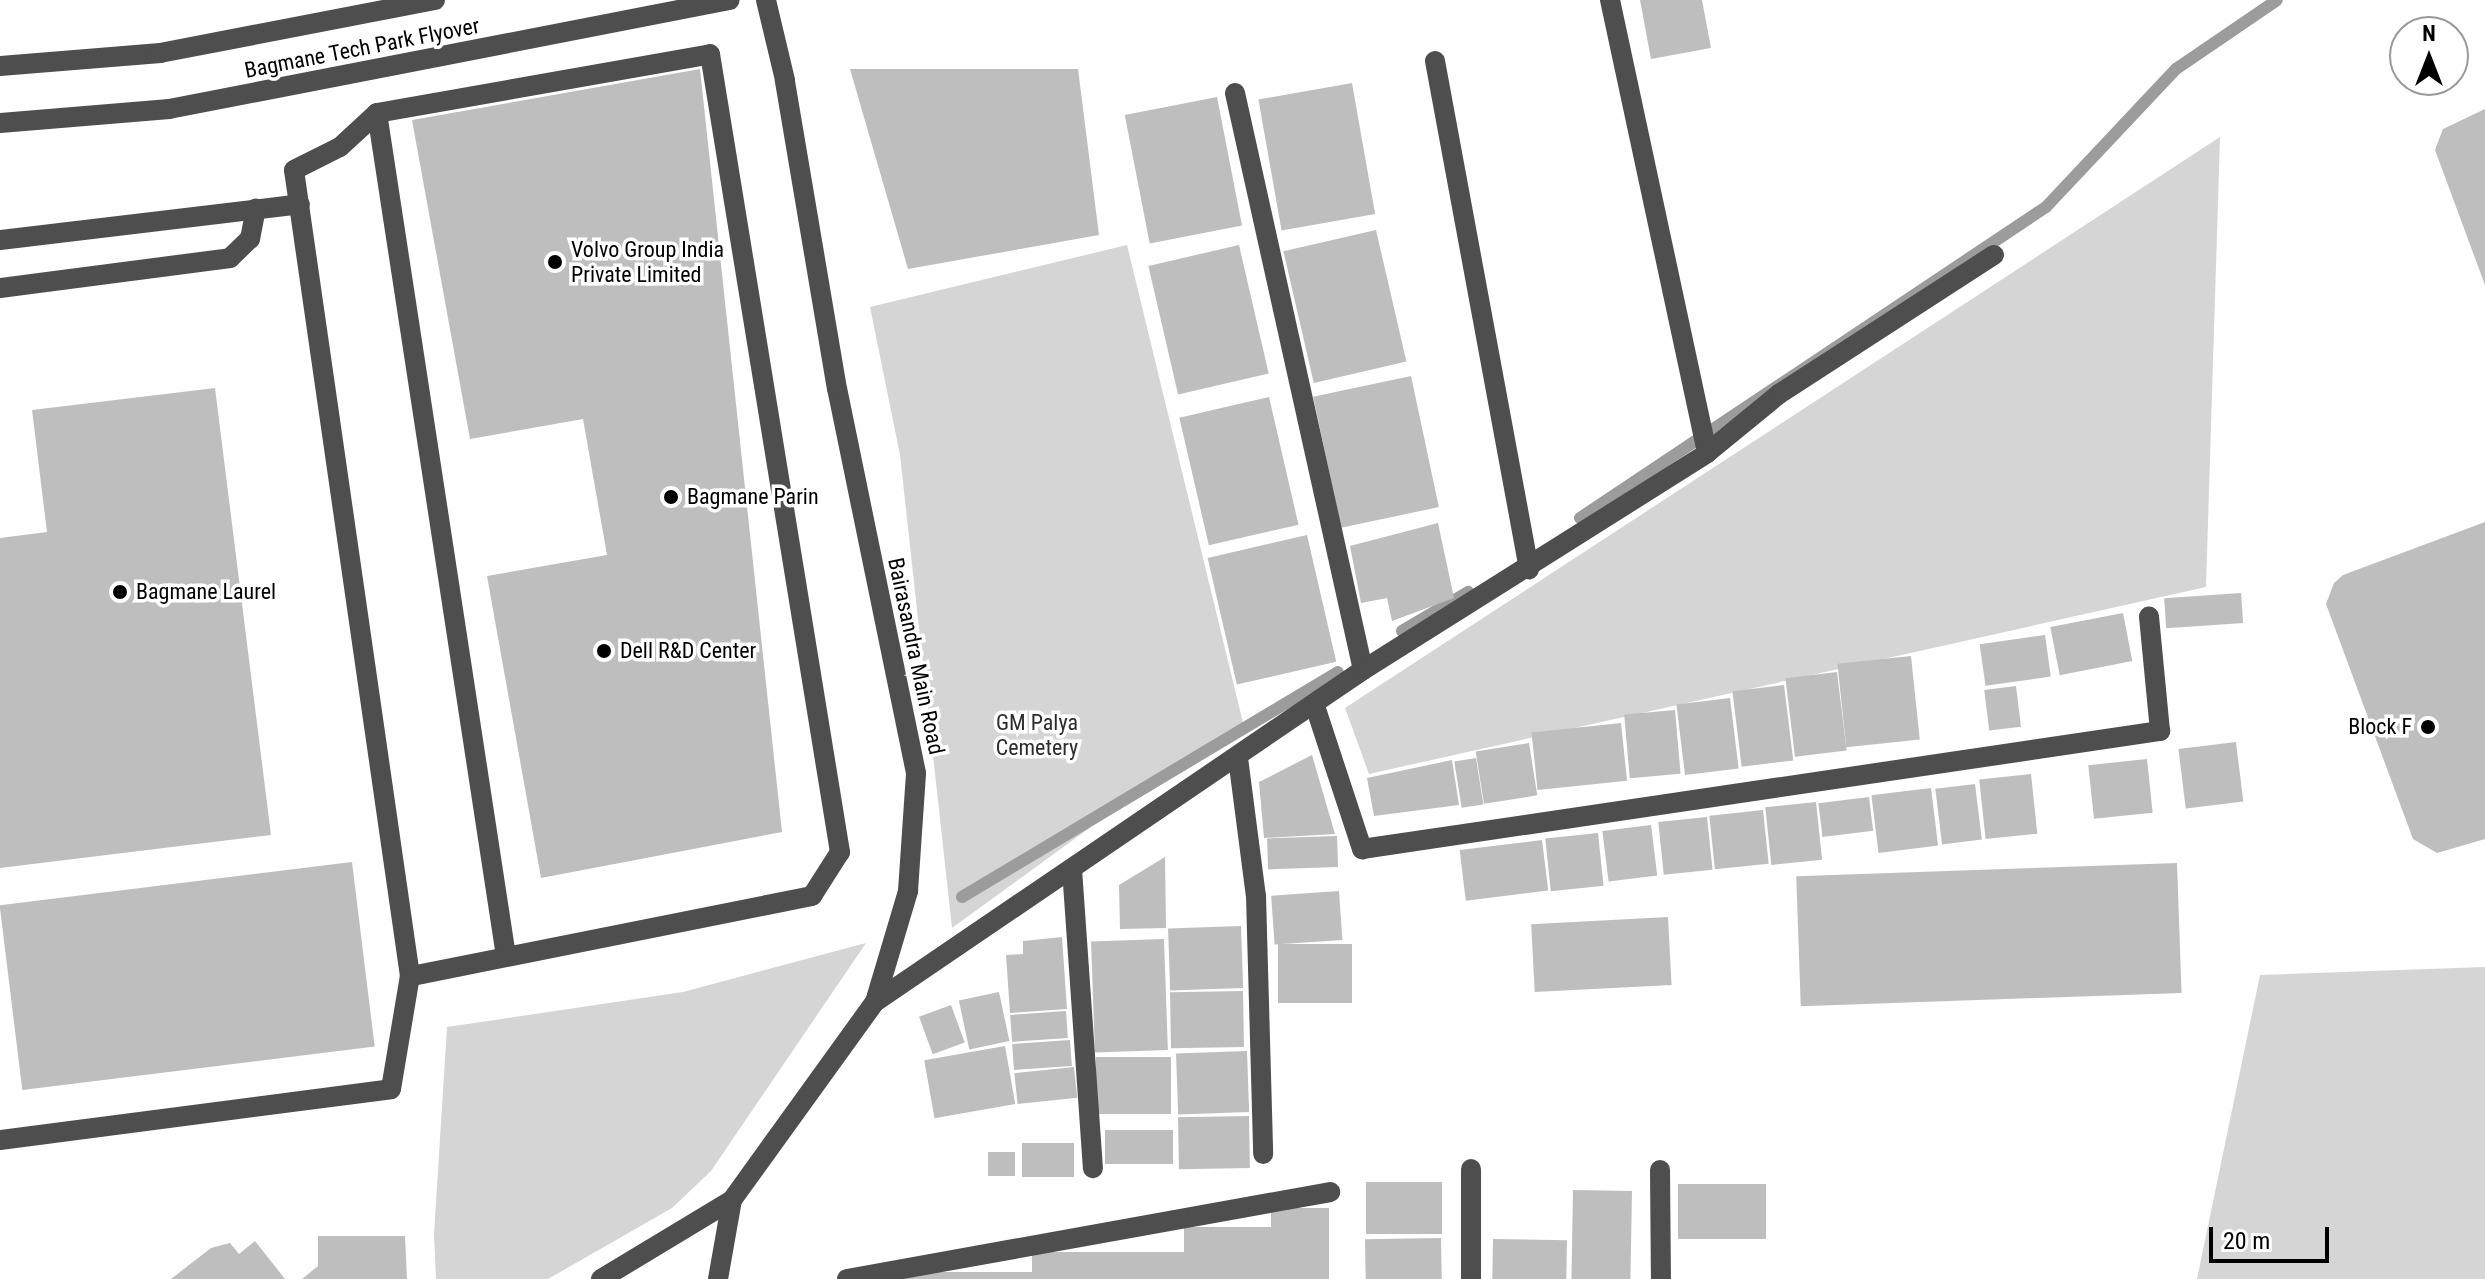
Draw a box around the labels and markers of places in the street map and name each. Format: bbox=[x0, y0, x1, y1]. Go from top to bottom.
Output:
place label: Volvo Group India Private Limited bbox=[571, 236, 724, 288]
marker: Volvo Group India Private Limited bbox=[546, 253, 564, 271]
place label: Bagmane Parin bbox=[687, 484, 819, 510]
marker: Bagmane Parin bbox=[662, 488, 680, 506]
place label: Bagmane Laurel bbox=[136, 579, 276, 605]
marker: Bagmane Laurel bbox=[111, 583, 129, 601]
place label: Dell R&D Center bbox=[620, 638, 756, 664]
marker: Dell R&D Center bbox=[595, 642, 613, 660]
place label: Block F bbox=[2348, 714, 2412, 740]
marker: Block F bbox=[2419, 718, 2437, 736]

